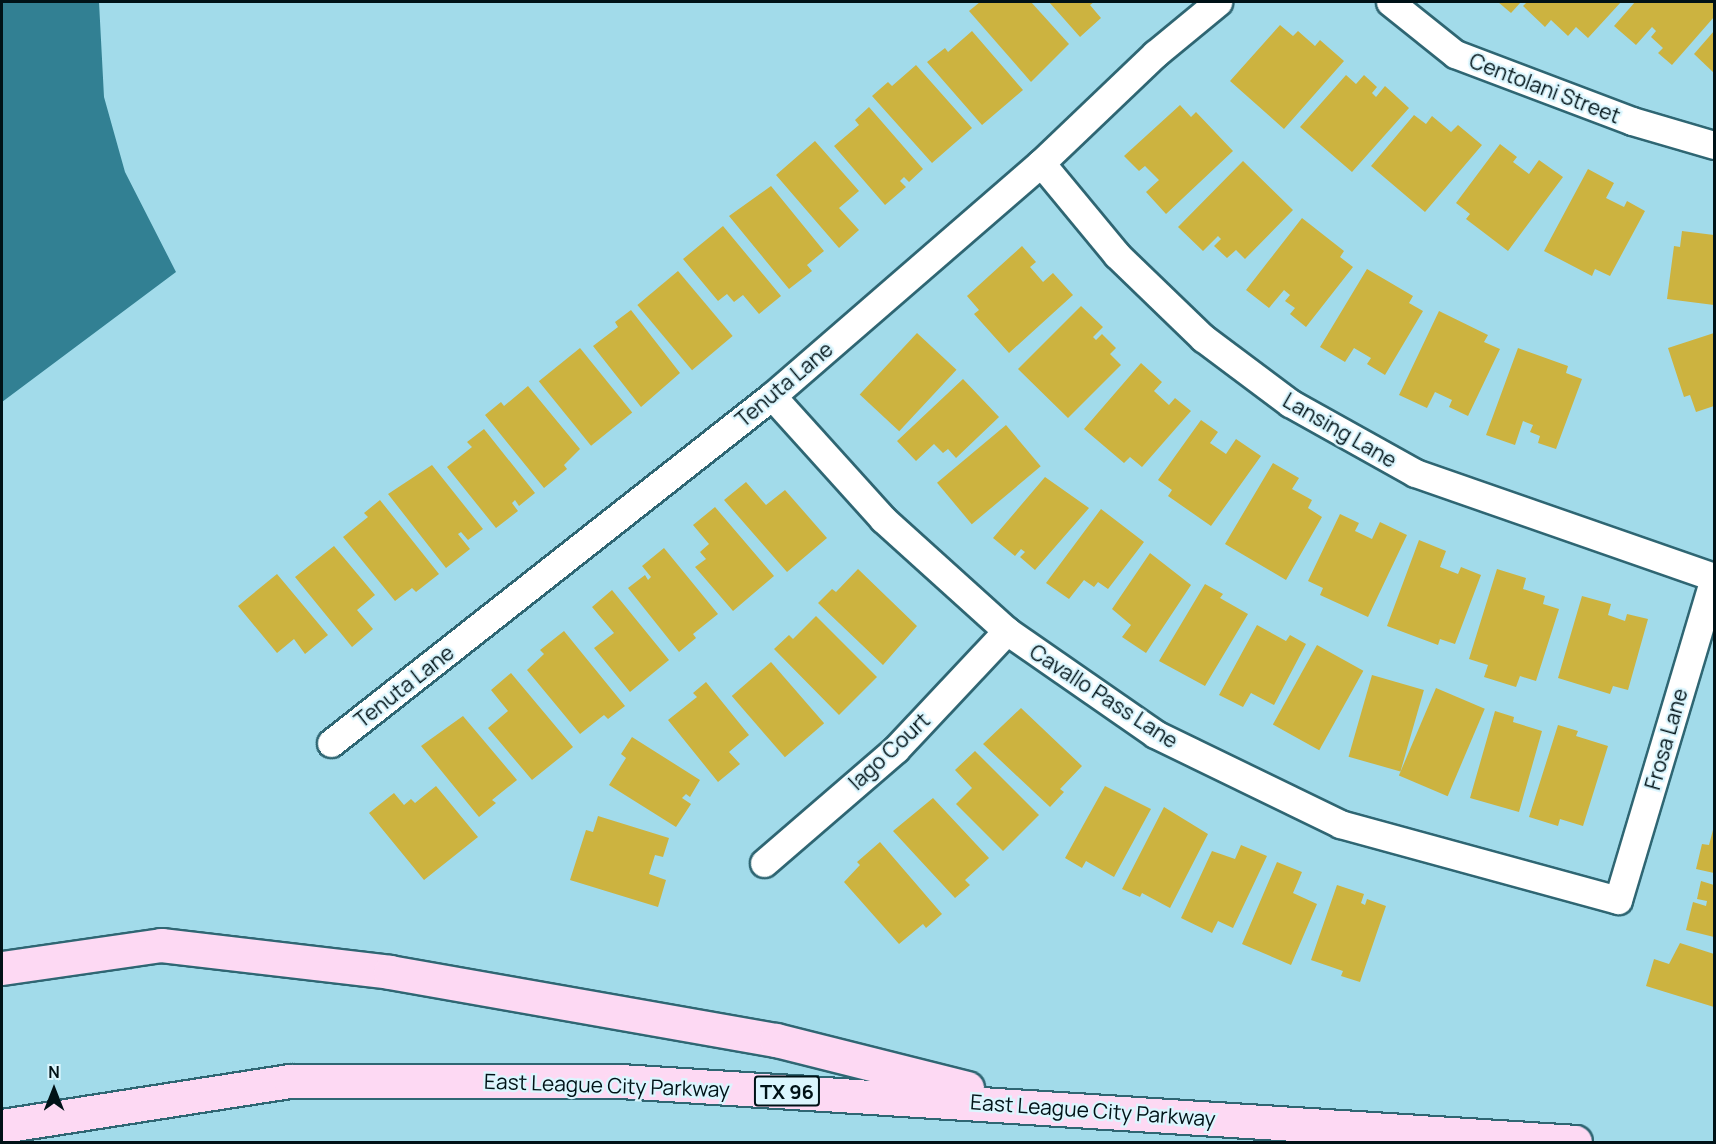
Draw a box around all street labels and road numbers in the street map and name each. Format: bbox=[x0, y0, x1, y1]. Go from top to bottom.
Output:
street label: Centolani Street bbox=[1466, 48, 1624, 128]
street label: Tenuta Lane bbox=[730, 336, 838, 432]
street label: Lansing Lane bbox=[1279, 387, 1401, 473]
street label: Tenuta Lane bbox=[349, 639, 459, 733]
street label: Cavallo Pass Lane bbox=[1025, 639, 1183, 753]
street label: Frosa Lane bbox=[1640, 685, 1692, 793]
street label: Iago Court bbox=[843, 707, 935, 795]
street label: East League City Parkway bbox=[484, 1068, 730, 1102]
road number: TX 96 bbox=[752, 1074, 822, 1108]
street label: East League City Parkway bbox=[969, 1089, 1217, 1131]

